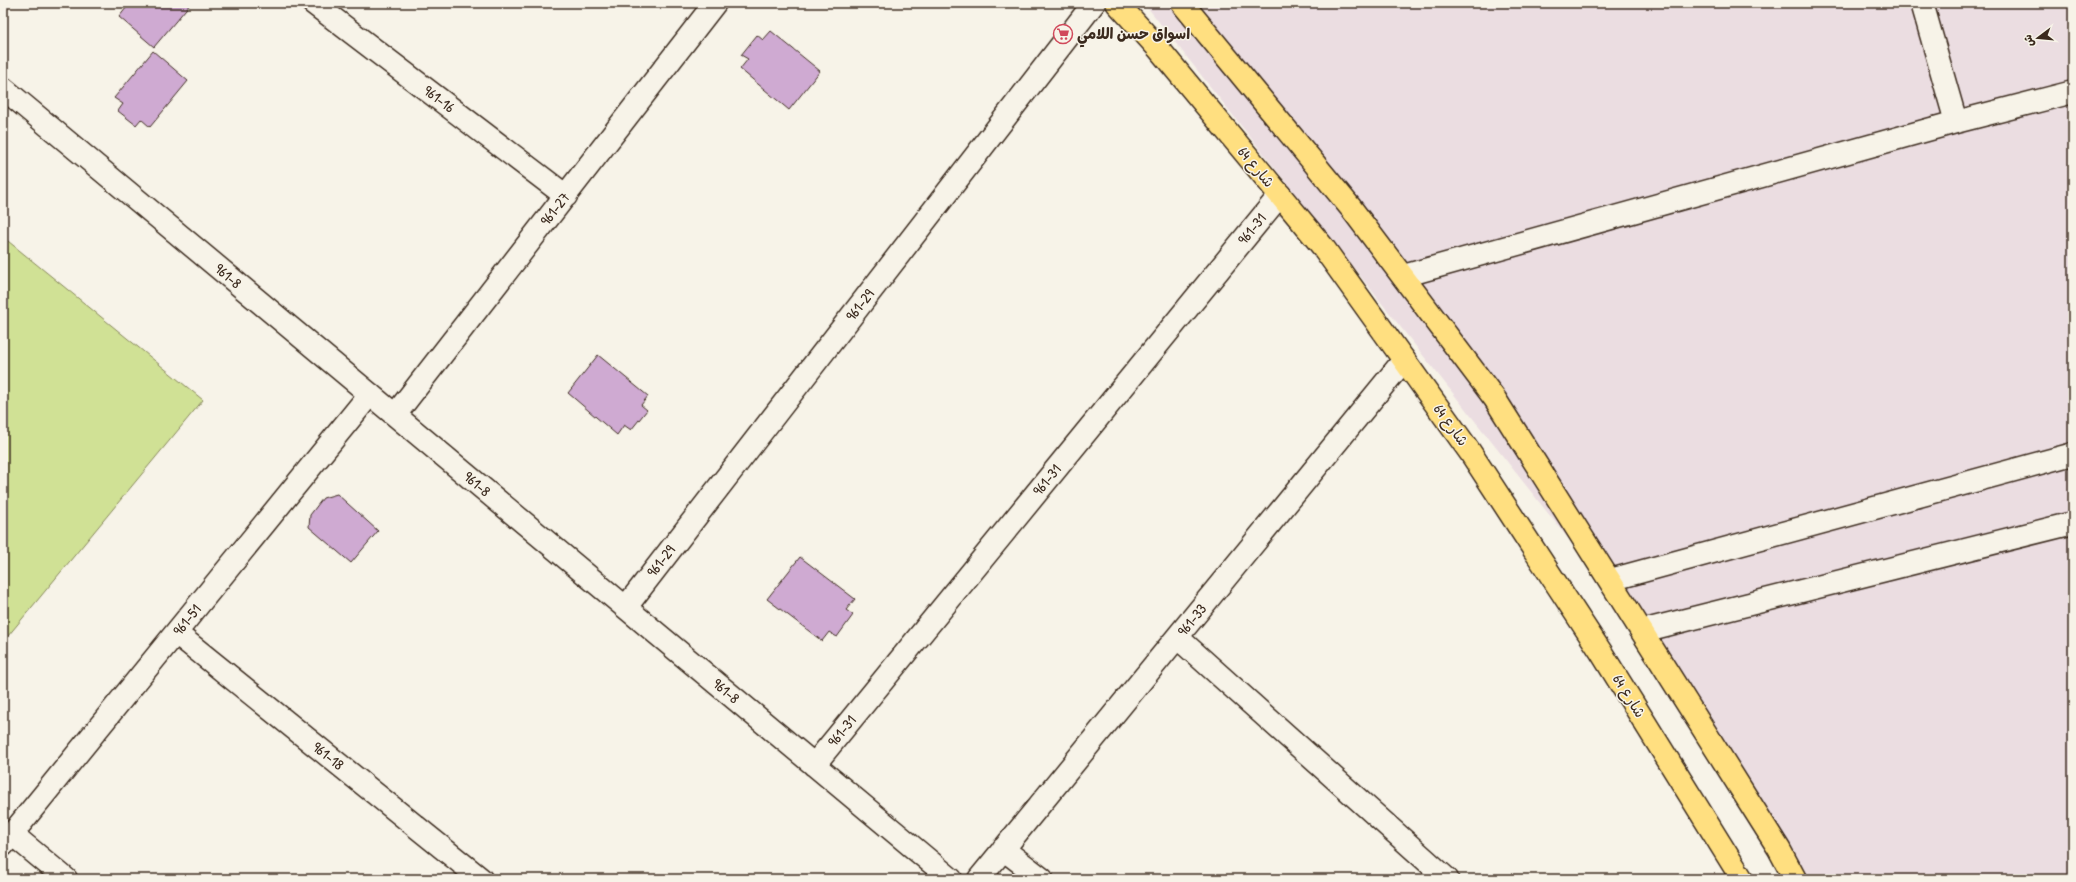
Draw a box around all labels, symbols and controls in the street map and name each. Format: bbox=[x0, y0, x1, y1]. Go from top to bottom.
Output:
north arrow bbox=[2018, 18, 2058, 58]
supermarket icon: اسواق حسن اللامي bbox=[1052, 23, 1074, 45]
place label: اسواق حسن اللامي bbox=[1077, 23, 1190, 48]
text: ش bbox=[2020, 33, 2037, 49]
street label: 961-16 bbox=[419, 80, 459, 117]
street label: شارع 64 bbox=[1233, 142, 1280, 192]
street label: 961-27 bbox=[535, 187, 574, 230]
street label: 961-31 bbox=[1232, 208, 1271, 249]
street label: 961-8 bbox=[210, 258, 246, 293]
street label: 961-29 bbox=[840, 284, 879, 325]
street label: شارع 64 bbox=[1429, 399, 1474, 450]
street label: 961-31 bbox=[1027, 459, 1066, 500]
street label: 961-8 bbox=[459, 466, 495, 501]
street label: 961-29 bbox=[641, 540, 680, 581]
street label: 961-33 bbox=[1172, 599, 1211, 640]
street label: 961-51 bbox=[168, 600, 206, 640]
street label: شارع 64 bbox=[1608, 670, 1651, 721]
street label: 961-8 bbox=[708, 673, 744, 708]
street label: 961-31 bbox=[822, 710, 861, 751]
street label: 961-18 bbox=[308, 736, 348, 775]

